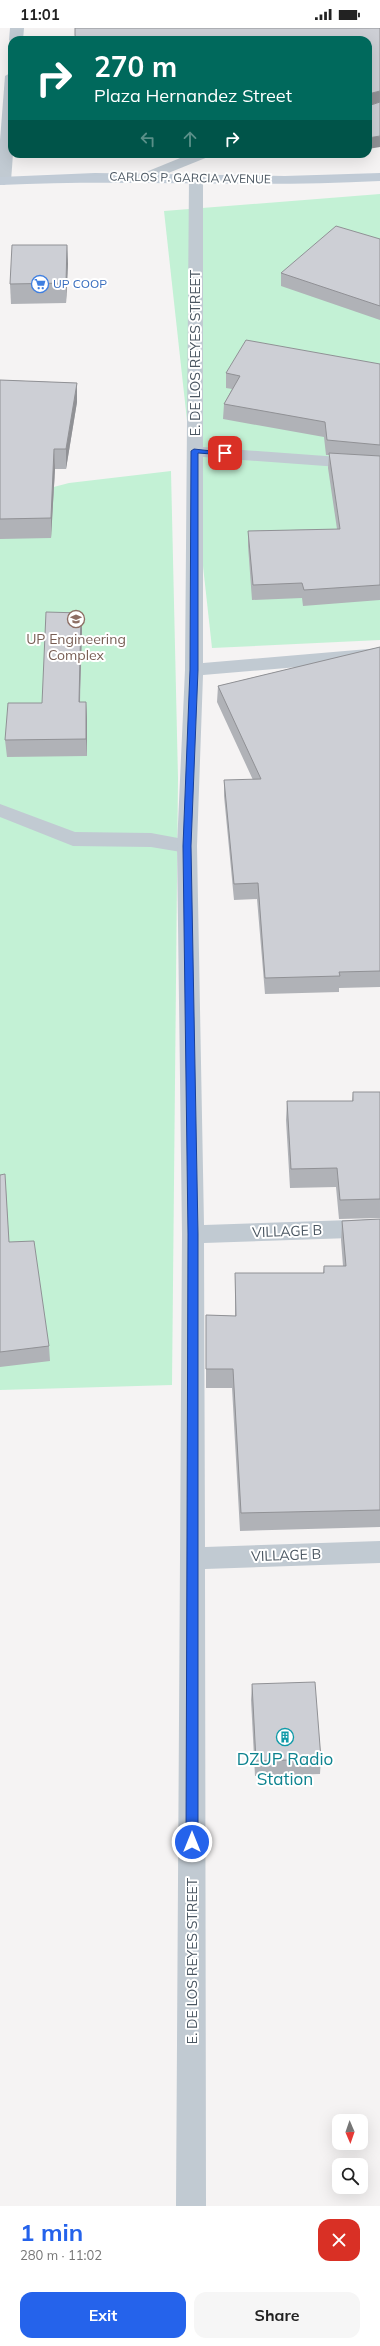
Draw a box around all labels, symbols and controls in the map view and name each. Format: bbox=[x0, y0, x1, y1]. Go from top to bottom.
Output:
text: 11:01 bbox=[20, 5, 60, 24]
text: 270 m bbox=[94, 49, 177, 84]
icon: right bbox=[28, 52, 80, 104]
text: Plaza Hernandez Street bbox=[94, 84, 292, 107]
icon: left bbox=[137, 128, 159, 150]
icon: ahead bbox=[179, 128, 201, 150]
icon: right bbox=[221, 128, 243, 150]
street label: CARLOS P. GARCIA AVENUE bbox=[109, 169, 271, 186]
street label: E. DE LOS REYES STREET bbox=[186, 269, 204, 436]
supermarket icon: UP COOP bbox=[30, 274, 50, 294]
place label: UP COOP bbox=[53, 276, 107, 291]
pin bbox=[208, 436, 242, 470]
icon: arrive bbox=[214, 442, 236, 464]
school or university icon: UP Engineering Complex bbox=[66, 609, 86, 629]
place label: UP Engineering Complex bbox=[26, 630, 126, 664]
street label: VILLAGE B bbox=[252, 1221, 322, 1241]
street label: VILLAGE B bbox=[251, 1545, 321, 1565]
building icon: DZUP Radio Station bbox=[275, 1727, 295, 1747]
place label: DZUP Radio Station bbox=[237, 1748, 333, 1789]
position arrow bbox=[171, 1821, 213, 1863]
street label: E. DE LOS REYES STREET bbox=[183, 1877, 201, 2044]
north arrow bbox=[332, 2114, 368, 2150]
map controls bbox=[332, 2114, 368, 2194]
button: search bbox=[332, 2158, 368, 2194]
text: 1 min bbox=[20, 2217, 83, 2247]
button: close bbox=[318, 2219, 360, 2261]
text: 280 m · 11:02 bbox=[20, 2247, 102, 2263]
button: Exit bbox=[20, 2292, 186, 2338]
button: Share bbox=[194, 2292, 360, 2338]

